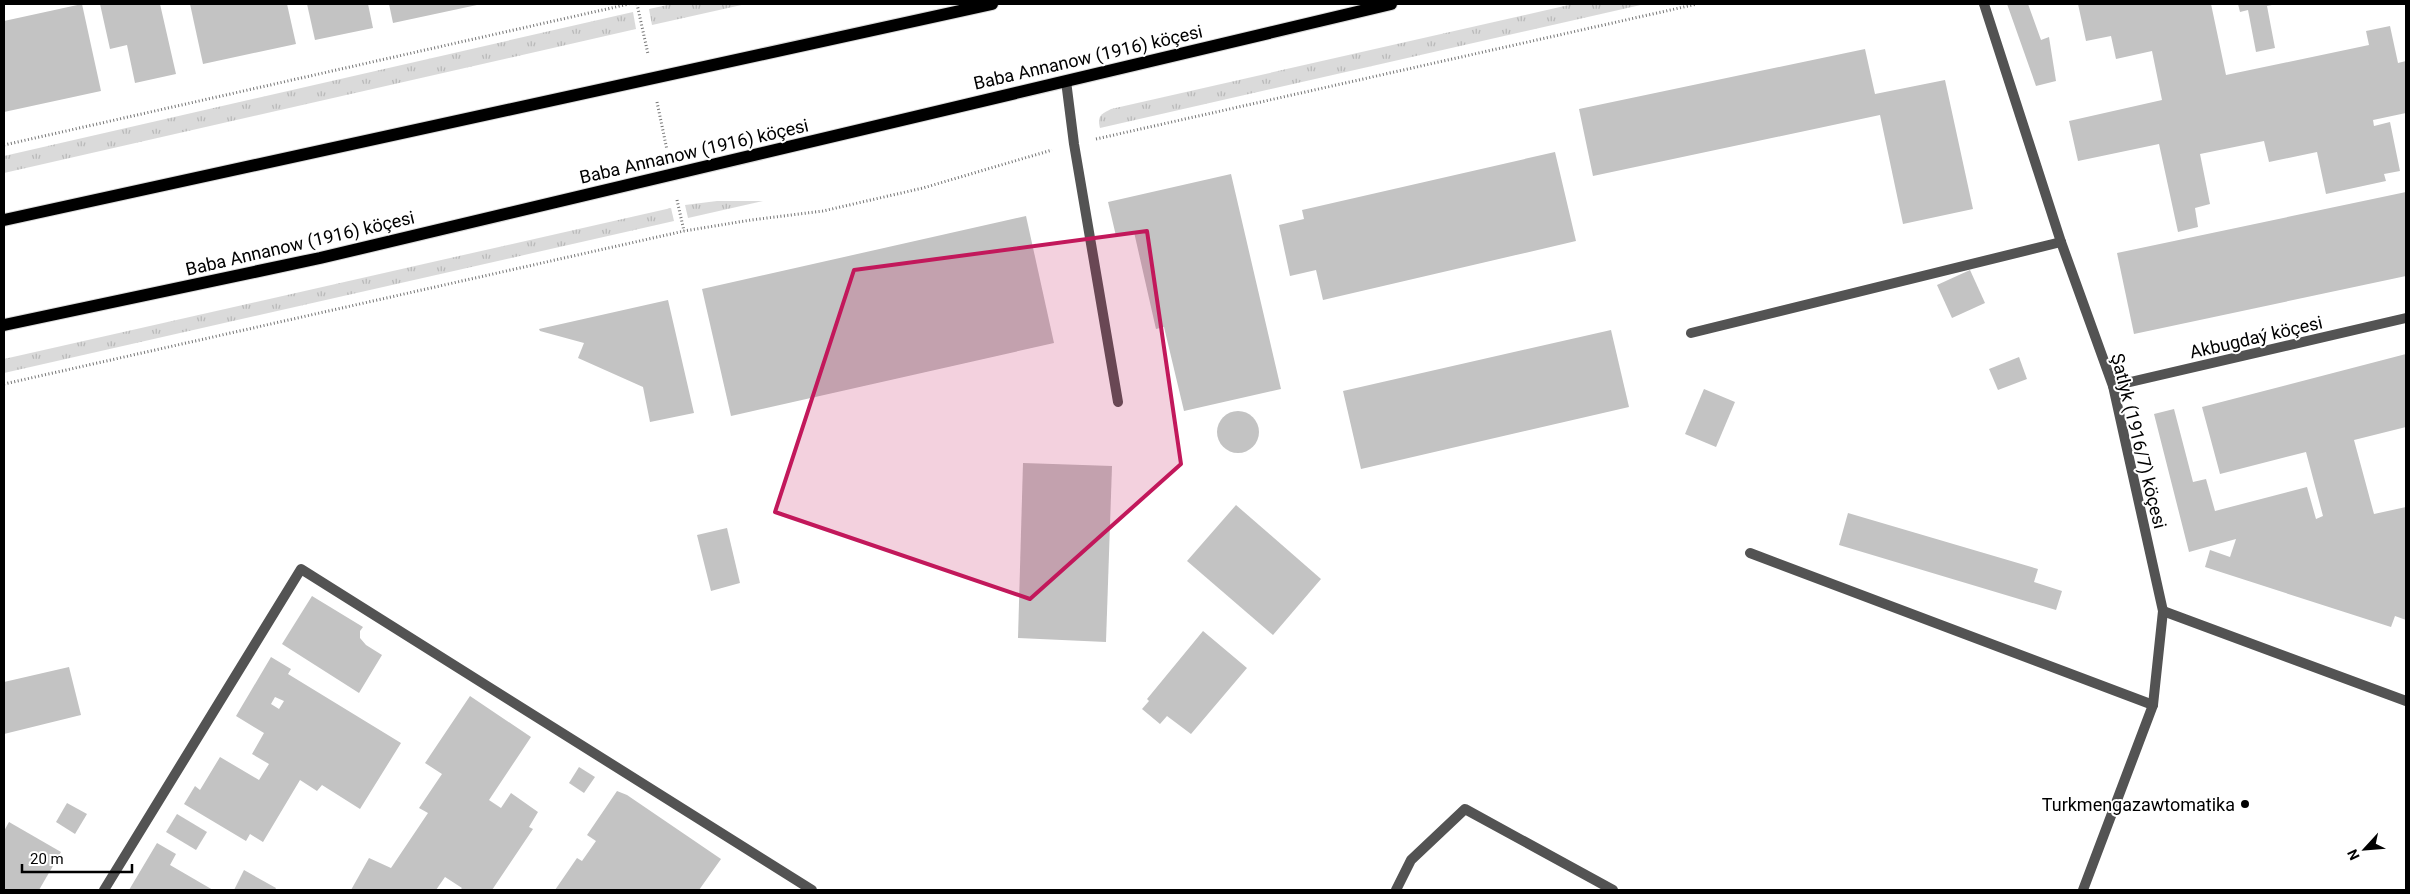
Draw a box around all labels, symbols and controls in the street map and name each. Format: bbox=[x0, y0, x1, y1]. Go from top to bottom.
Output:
street label: Baba Annanow (1916) köçesi bbox=[971, 20, 1205, 95]
street label: Baba Annanow (1916) köçesi bbox=[577, 114, 811, 189]
street label: Baba Annanow (1916) köçesi bbox=[183, 206, 417, 281]
street label: Akbugdaý köçesi bbox=[2187, 311, 2325, 363]
street label: Şatlyk (1916/7) köçesi bbox=[2106, 351, 2171, 531]
place label: Turkmengazawtomatika bbox=[2042, 794, 2235, 815]
marker: Turkmengazawtomatika bbox=[2239, 798, 2251, 810]
north arrow bbox=[2340, 824, 2390, 874]
scale bar bbox=[22, 842, 132, 874]
text: N bbox=[2344, 847, 2363, 863]
text: 20 m bbox=[30, 850, 64, 868]

